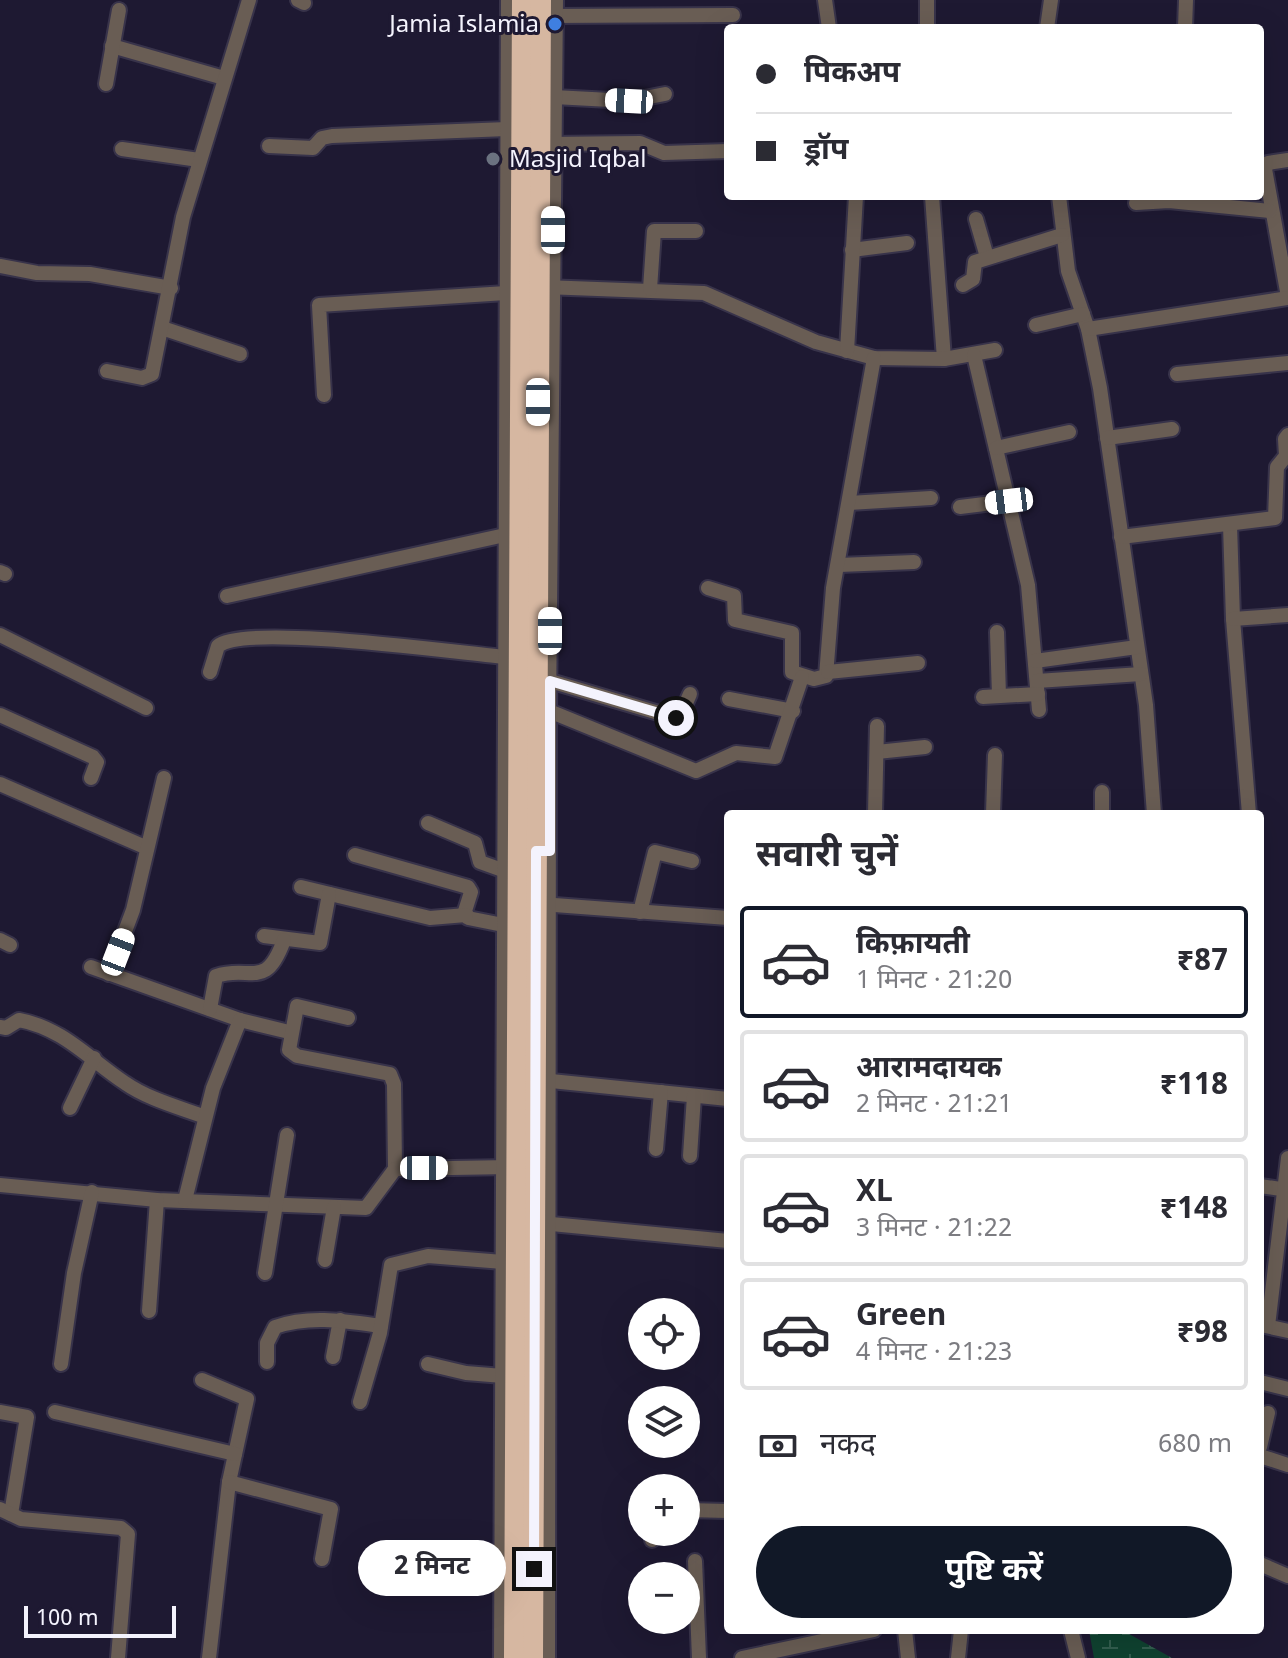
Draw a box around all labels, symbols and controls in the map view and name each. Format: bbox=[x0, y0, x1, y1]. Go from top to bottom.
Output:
place label: Jamia Islamia bbox=[387, 10, 539, 42]
marker: Jamia Islamia bbox=[546, 15, 564, 33]
text: पिकअप bbox=[804, 55, 900, 94]
car bbox=[604, 88, 654, 114]
text: ड्रॉप bbox=[804, 132, 848, 171]
place label: Masjid Iqbal bbox=[509, 145, 646, 177]
marker: Masjid Iqbal bbox=[484, 150, 502, 168]
car bbox=[541, 206, 565, 254]
car bbox=[526, 378, 550, 426]
car bbox=[984, 486, 1034, 516]
car bbox=[538, 607, 562, 655]
route start bbox=[658, 700, 694, 736]
text: सवारी चुनें bbox=[756, 834, 898, 881]
car bbox=[98, 925, 138, 979]
icon: car bbox=[760, 926, 832, 998]
text: किफ़ायती bbox=[856, 926, 970, 965]
text: ₹87 bbox=[1177, 943, 1228, 982]
text: 1 मिनट · 21:20 bbox=[856, 965, 1012, 999]
icon: car bbox=[760, 1050, 832, 1122]
text: आरामदायक bbox=[856, 1050, 1002, 1089]
text: ₹118 bbox=[1160, 1067, 1228, 1106]
text: 2 मिनट · 21:21 bbox=[856, 1089, 1012, 1123]
car bbox=[400, 1156, 448, 1180]
icon: car bbox=[760, 1174, 832, 1246]
text: XL bbox=[856, 1174, 893, 1213]
text: ₹148 bbox=[1160, 1191, 1228, 1230]
text: 3 मिनट · 21:22 bbox=[856, 1213, 1012, 1247]
map controls bbox=[628, 1298, 700, 1634]
button: locate bbox=[628, 1298, 700, 1370]
icon: car bbox=[760, 1298, 832, 1370]
text: Green bbox=[856, 1298, 946, 1337]
text: ₹98 bbox=[1177, 1315, 1228, 1354]
text: 4 मिनट · 21:23 bbox=[856, 1337, 1012, 1371]
button: layers bbox=[628, 1386, 700, 1458]
icon: cash bbox=[756, 1424, 800, 1468]
text: नकद bbox=[820, 1427, 876, 1466]
text: 680 m bbox=[1158, 1429, 1232, 1463]
button: + bbox=[628, 1474, 700, 1546]
button: पुष्टि करें bbox=[756, 1526, 1232, 1618]
callout: 2 मिनट bbox=[358, 1541, 506, 1597]
text: 2 मिनट bbox=[394, 1551, 470, 1585]
route end bbox=[516, 1551, 552, 1587]
button: − bbox=[628, 1562, 700, 1634]
scale bar bbox=[24, 1602, 176, 1638]
text: 100 m bbox=[36, 1605, 99, 1634]

